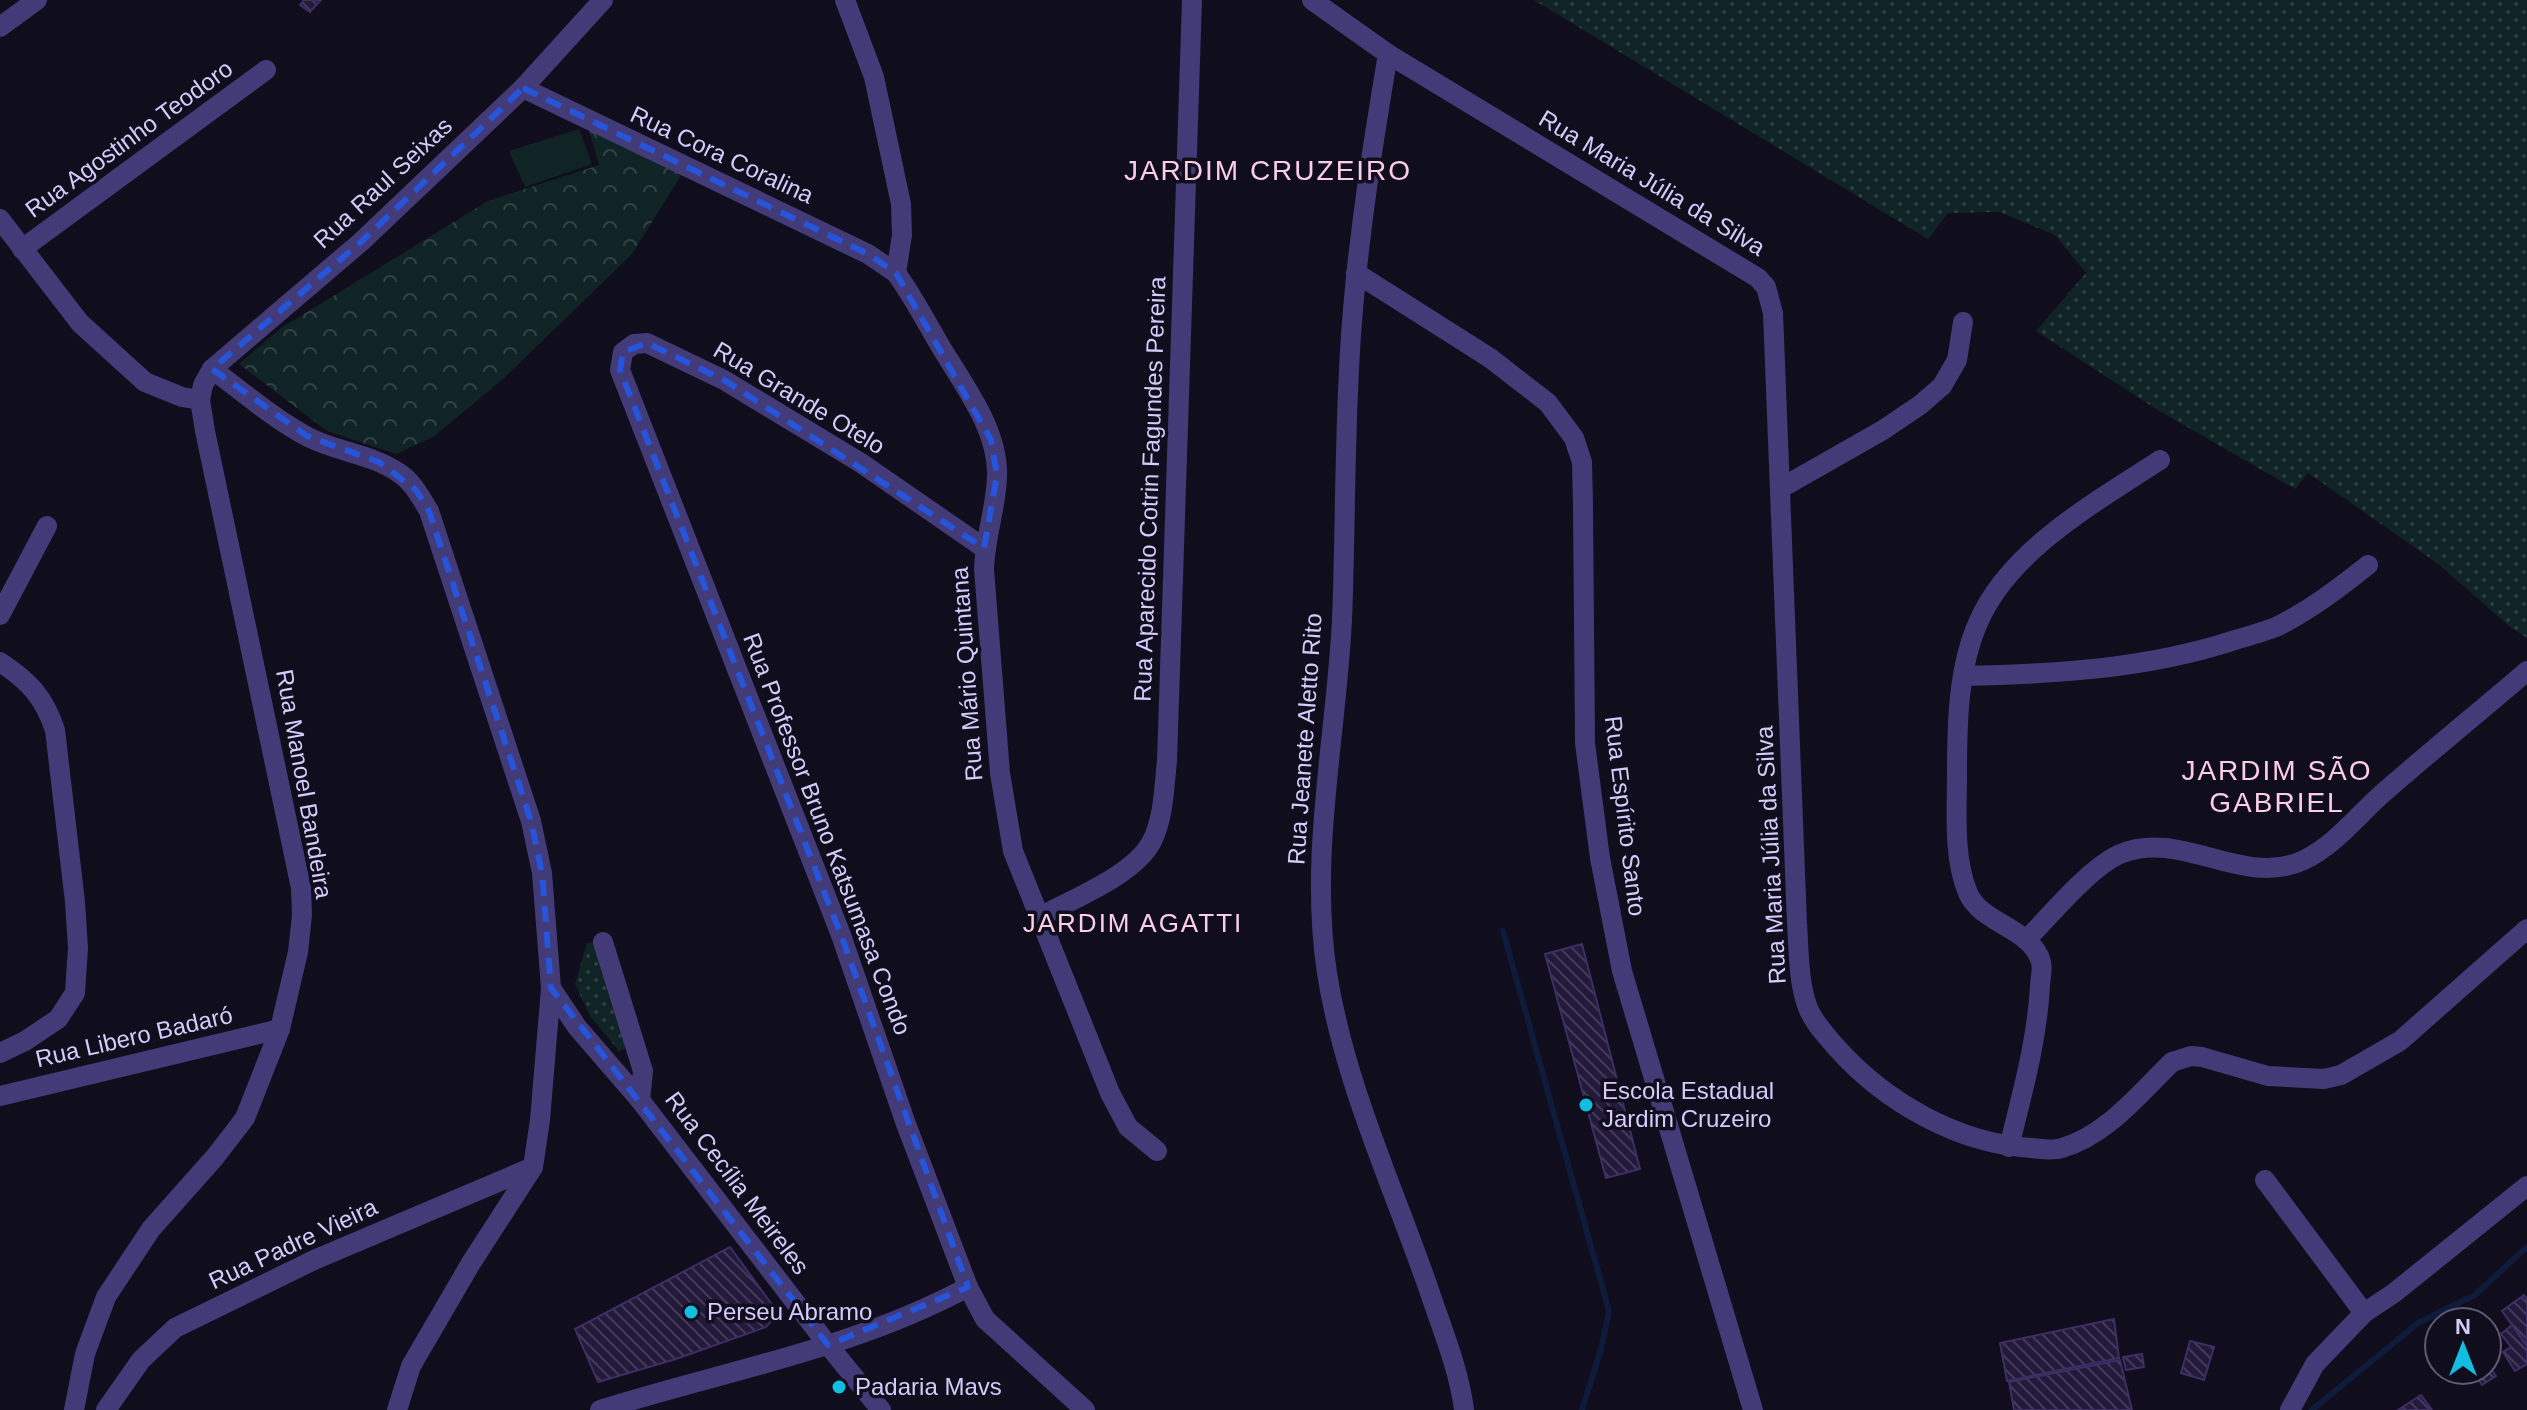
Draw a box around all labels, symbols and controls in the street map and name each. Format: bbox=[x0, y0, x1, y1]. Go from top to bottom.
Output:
street label: Rua Agostinho Teodoro bbox=[20, 54, 237, 223]
street label: Rua Cora Coralina bbox=[626, 100, 819, 209]
street label: Rua Maria Júlia da Silva bbox=[1534, 104, 1771, 261]
street label: Rua Raul Seixas bbox=[308, 112, 457, 253]
district label: JARDIM CRUZEIRO bbox=[1124, 155, 1412, 186]
street label: Rua Aparecido Cotrin Fagundes Pereira bbox=[1129, 275, 1170, 702]
street label: Rua Grande Otelo bbox=[709, 336, 890, 459]
street label: Rua Mário Quintana bbox=[945, 565, 987, 782]
street label: Rua Jeanete Aletto Rito bbox=[1282, 612, 1327, 866]
street label: Rua Professor Bruno Katsumasa Condo bbox=[738, 629, 917, 1039]
street label: Rua Manoel Bandeira bbox=[271, 667, 338, 901]
street label: Rua Espírito Santo bbox=[1600, 714, 1651, 918]
street label: Rua Maria Júlia da Silva bbox=[1750, 724, 1791, 985]
district label: JARDIM SÃO GABRIEL bbox=[2181, 755, 2373, 818]
district label: JARDIM AGATTI bbox=[1023, 908, 1243, 938]
street label: Rua Libero Badaró bbox=[33, 1001, 235, 1072]
place label: Escola Estadual Jardim Cruzeiro bbox=[1602, 1077, 1774, 1132]
street label: Rua Cecília Meireles bbox=[660, 1086, 815, 1279]
marker: Escola Estadual Jardim Cruzeiro bbox=[1577, 1096, 1595, 1114]
street label: Rua Padre Vieira bbox=[204, 1193, 382, 1294]
place label: Perseu Abramo bbox=[707, 1298, 872, 1325]
marker: Perseu Abramo bbox=[682, 1303, 700, 1321]
north arrow bbox=[2423, 1306, 2503, 1386]
text: N bbox=[2455, 1314, 2471, 1339]
place label: Padaria Mavs bbox=[855, 1373, 1002, 1400]
marker: Padaria Mavs bbox=[830, 1378, 848, 1396]

